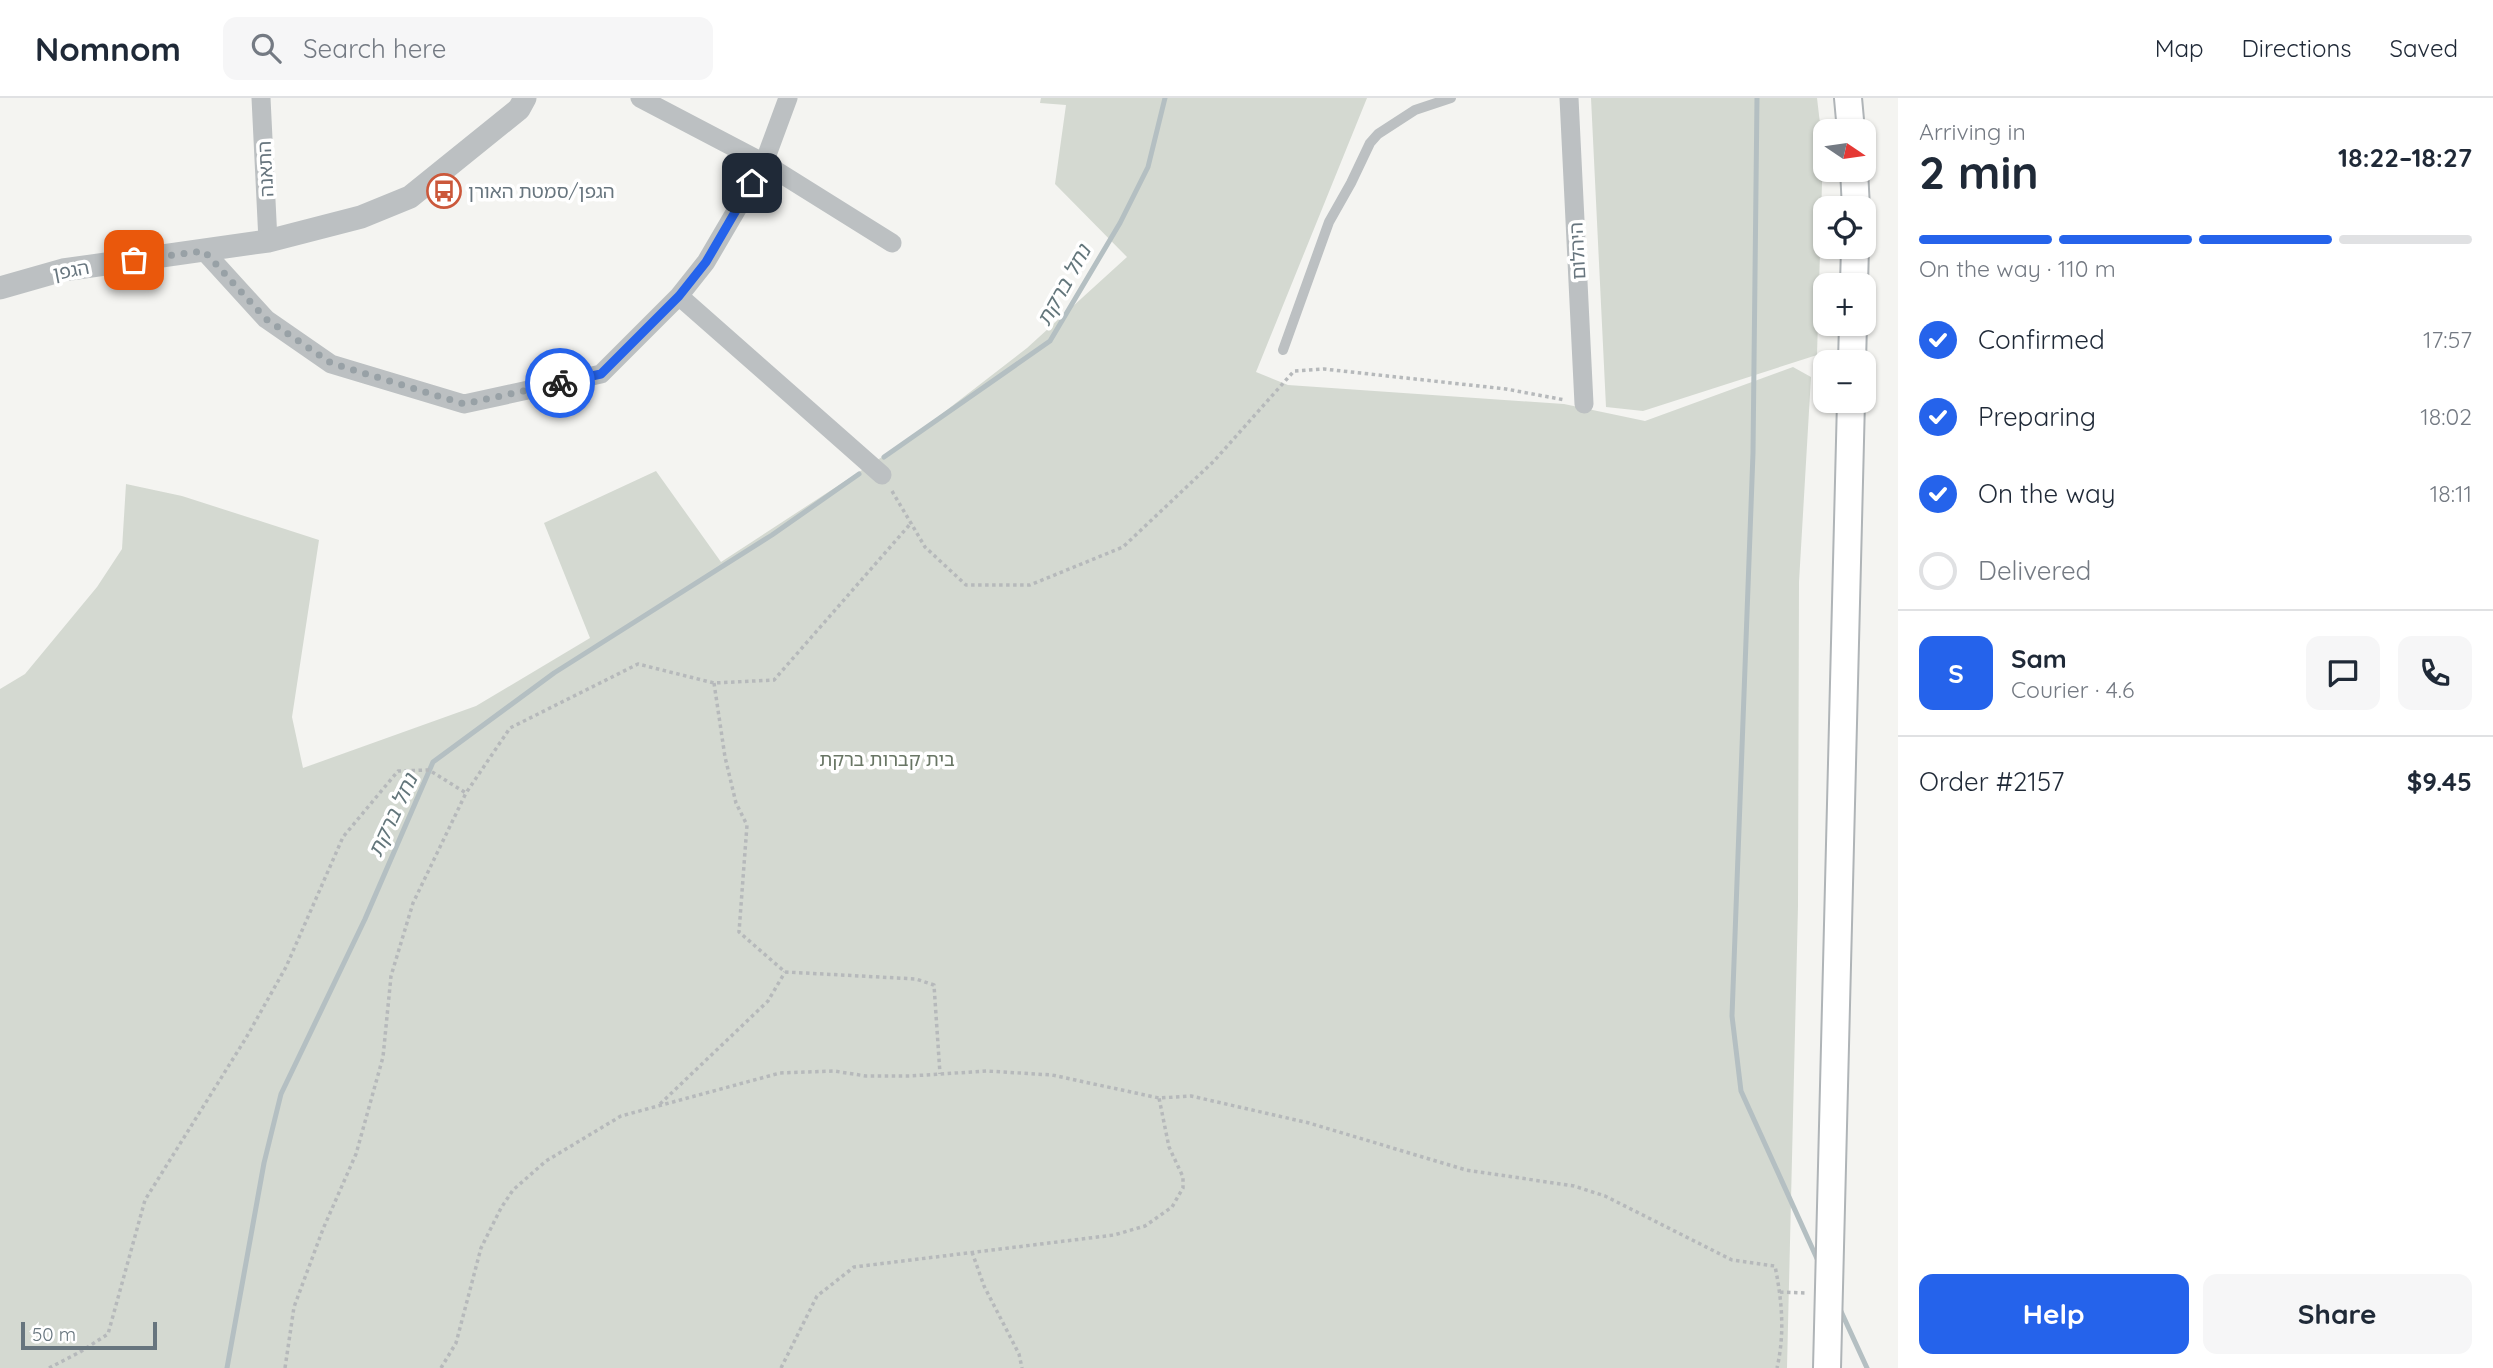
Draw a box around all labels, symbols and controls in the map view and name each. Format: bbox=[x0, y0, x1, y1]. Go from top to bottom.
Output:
search box bbox=[223, 17, 713, 80]
text: Nomnom bbox=[35, 28, 181, 69]
icon: search bbox=[247, 29, 285, 67]
text: Search here bbox=[303, 32, 447, 65]
text: Map bbox=[2155, 33, 2204, 63]
text: Directions bbox=[2242, 33, 2352, 63]
text: Saved bbox=[2390, 33, 2458, 63]
text: Arriving in bbox=[1919, 117, 2026, 146]
north arrow bbox=[1813, 119, 1876, 182]
map controls bbox=[1813, 119, 1876, 413]
street label: התאנה bbox=[252, 140, 278, 198]
text: 18:22–18:27 bbox=[2338, 141, 2472, 174]
text: 2 min bbox=[1919, 143, 2039, 201]
pin bbox=[722, 153, 782, 213]
icon: home bbox=[733, 164, 771, 202]
bus stop icon: הגפן/סמטת האורן bbox=[425, 172, 463, 210]
place label: הגפן/סמטת האורן bbox=[468, 179, 615, 203]
button: locate bbox=[1813, 196, 1876, 259]
street label: היהלום bbox=[1564, 222, 1590, 280]
pin bbox=[104, 230, 164, 290]
water label: נחל ברקת bbox=[1030, 238, 1097, 330]
icon: bag bbox=[115, 241, 153, 279]
text: On the way · 110 m bbox=[1919, 254, 2116, 283]
street label: הגפן bbox=[51, 255, 91, 285]
button: + bbox=[1813, 273, 1876, 336]
icon: check bbox=[1919, 321, 1957, 359]
text: Confirmed bbox=[1978, 323, 2105, 356]
text: 17:57 bbox=[2423, 325, 2472, 354]
courier bbox=[525, 348, 595, 418]
button: − bbox=[1813, 350, 1876, 413]
icon: bike bbox=[541, 364, 579, 402]
icon: check bbox=[1919, 398, 1957, 436]
text: Preparing bbox=[1978, 400, 2096, 433]
text: 18:02 bbox=[2420, 402, 2472, 431]
icon: check bbox=[1919, 475, 1957, 513]
text: On the way bbox=[1978, 477, 2116, 510]
text: 18:11 bbox=[2430, 479, 2472, 508]
text: Delivered bbox=[1978, 554, 2091, 587]
button: chat bbox=[2306, 636, 2380, 710]
button: phone bbox=[2398, 636, 2472, 710]
text: Sam bbox=[2011, 642, 2067, 675]
text: S bbox=[1948, 657, 1964, 690]
text: Courier · 4.6 bbox=[2011, 675, 2134, 704]
park label: בית קברות ברקת bbox=[819, 747, 955, 771]
text: Order #2157 bbox=[1919, 765, 2064, 798]
text: $9.45 bbox=[2407, 765, 2472, 798]
water label: נחל ברקת bbox=[362, 768, 423, 861]
button: Help bbox=[1919, 1274, 2189, 1354]
button: Share bbox=[2203, 1274, 2472, 1354]
scale bar bbox=[21, 1319, 158, 1351]
text: 50 m bbox=[32, 1322, 76, 1346]

